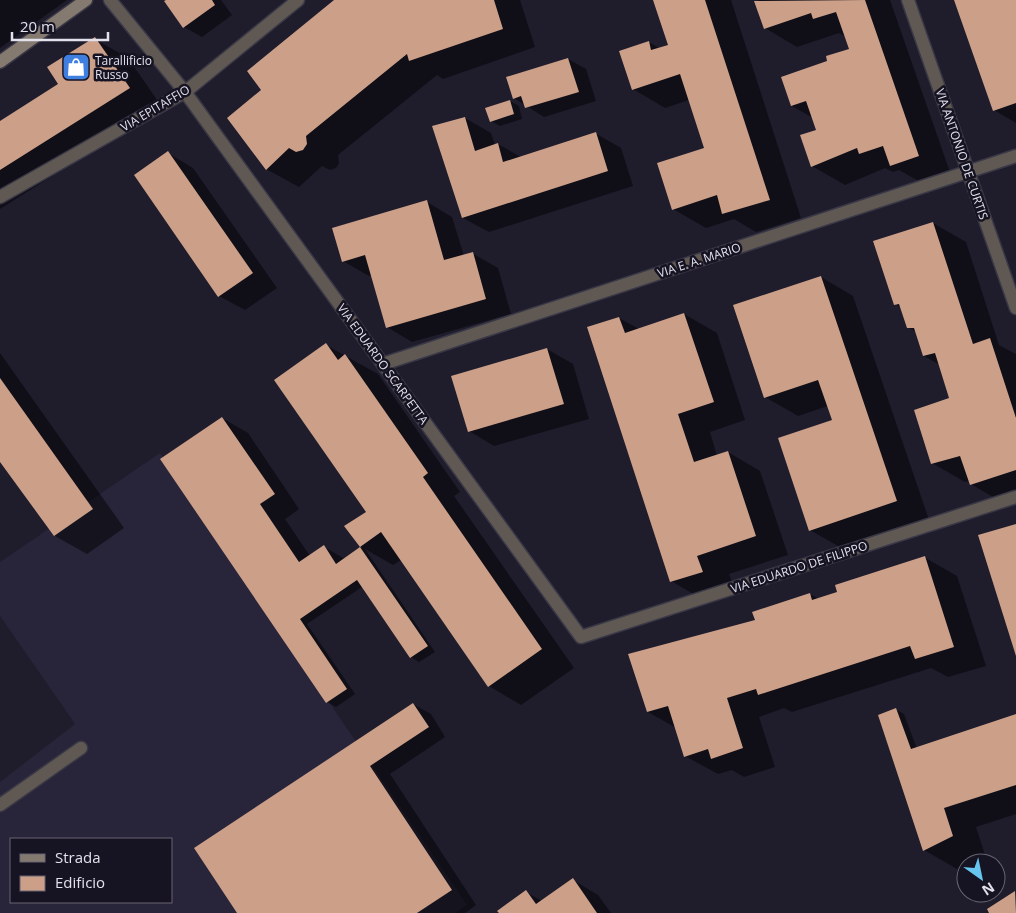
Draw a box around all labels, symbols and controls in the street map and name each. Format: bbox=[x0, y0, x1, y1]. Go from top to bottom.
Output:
scale bar bbox=[12, 10, 109, 42]
text: 20 m bbox=[20, 16, 55, 36]
shop icon: Tarallificio Russo bbox=[61, 52, 91, 82]
place label: Tarallificio Russo bbox=[95, 52, 152, 83]
street label: VIA EPITAFFIO bbox=[117, 81, 193, 135]
street label: VIA ANTONIO DE CURTIS bbox=[932, 86, 992, 222]
street label: VIA E. A. MARIO bbox=[655, 239, 743, 281]
street label: VIA EDUARDO SCARPETTA bbox=[333, 300, 433, 428]
street label: VIA EDUARDO DE FILIPPO bbox=[728, 537, 870, 597]
legend bbox=[10, 838, 172, 903]
text: Strada bbox=[55, 847, 101, 867]
north arrow bbox=[956, 853, 1006, 903]
text: Edificio bbox=[55, 872, 105, 892]
text: N bbox=[978, 878, 998, 900]

